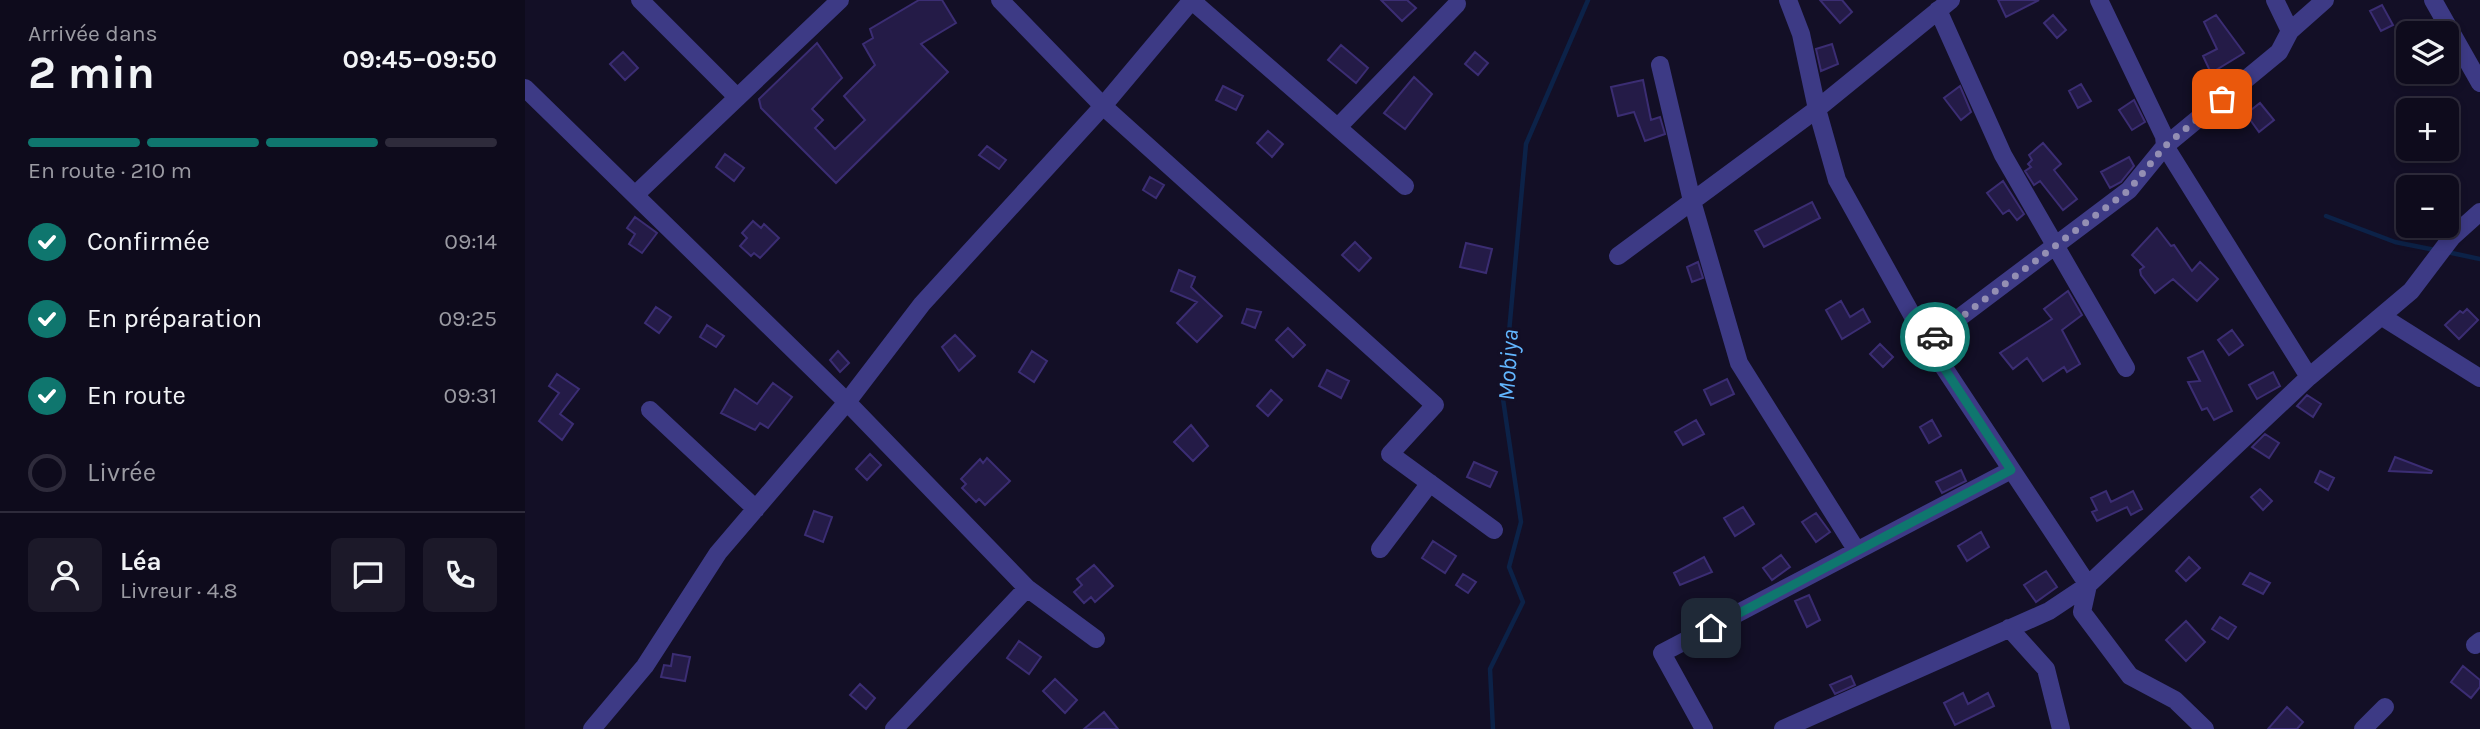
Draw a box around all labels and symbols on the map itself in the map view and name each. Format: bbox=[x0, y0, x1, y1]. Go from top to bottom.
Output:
pin bbox=[2192, 69, 2252, 129]
courier bbox=[1900, 302, 1970, 372]
water label: Mobiya bbox=[1492, 328, 1524, 402]
pin bbox=[1681, 598, 1741, 658]

